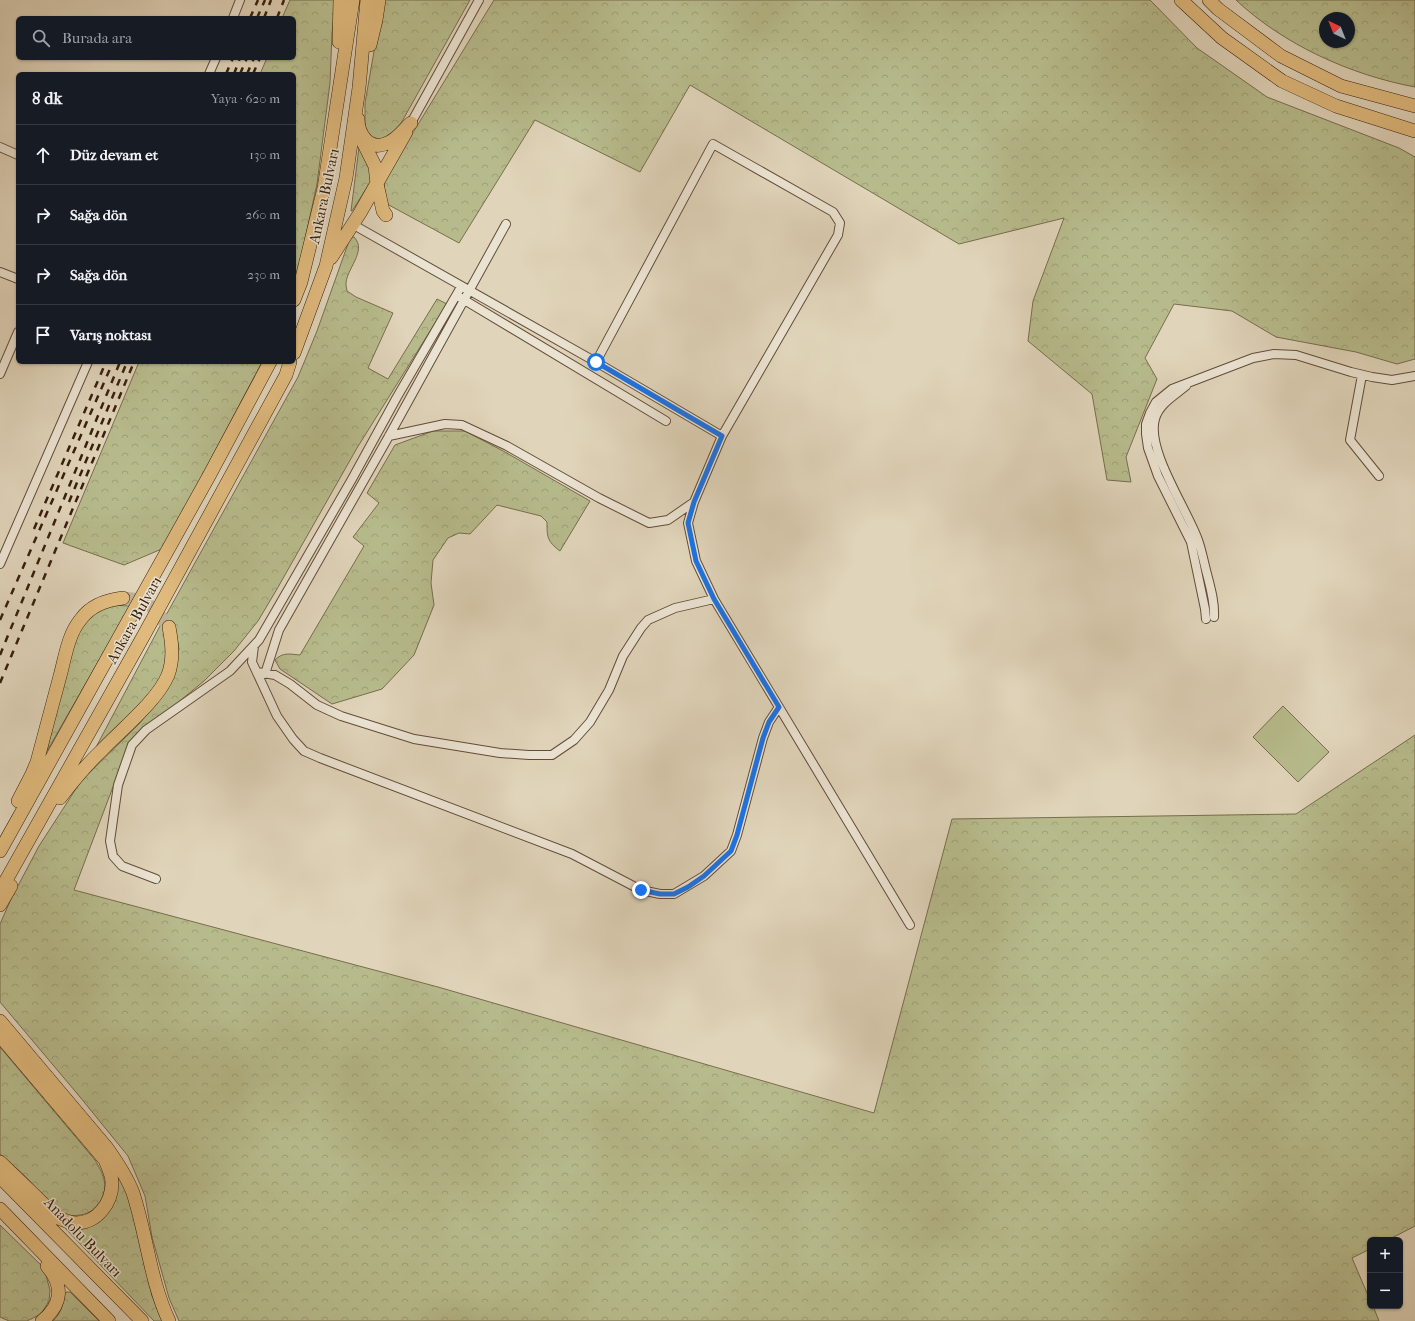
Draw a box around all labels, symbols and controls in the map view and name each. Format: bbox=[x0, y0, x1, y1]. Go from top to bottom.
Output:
north arrow bbox=[1319, 12, 1355, 48]
search box bbox=[16, 16, 296, 60]
icon: search bbox=[30, 27, 52, 49]
text: Burada ara bbox=[62, 29, 132, 47]
text: 8 dk bbox=[32, 88, 62, 108]
text: Yaya · 620 m bbox=[211, 91, 280, 106]
icon: ahead bbox=[32, 144, 54, 166]
text: Düz devam et bbox=[70, 146, 158, 164]
street label: Ankara Bulvarı bbox=[305, 146, 343, 246]
text: 130 m bbox=[249, 147, 280, 162]
icon: right bbox=[32, 204, 54, 226]
text: Sağa dön bbox=[70, 206, 127, 224]
text: 260 m bbox=[246, 207, 280, 222]
icon: right bbox=[32, 264, 54, 286]
text: Sağa dön bbox=[70, 266, 127, 284]
text: 230 m bbox=[247, 267, 280, 282]
icon: arrive bbox=[32, 324, 54, 346]
text: Varış noktası bbox=[70, 326, 151, 344]
route start bbox=[587, 353, 605, 371]
street label: Ankara Bulvarı bbox=[102, 573, 166, 668]
route end bbox=[632, 881, 650, 899]
street label: Anadolu Bulvarı bbox=[40, 1193, 126, 1281]
map controls bbox=[1367, 1237, 1403, 1309]
button: + bbox=[1367, 1237, 1403, 1273]
button: − bbox=[1367, 1273, 1403, 1309]

